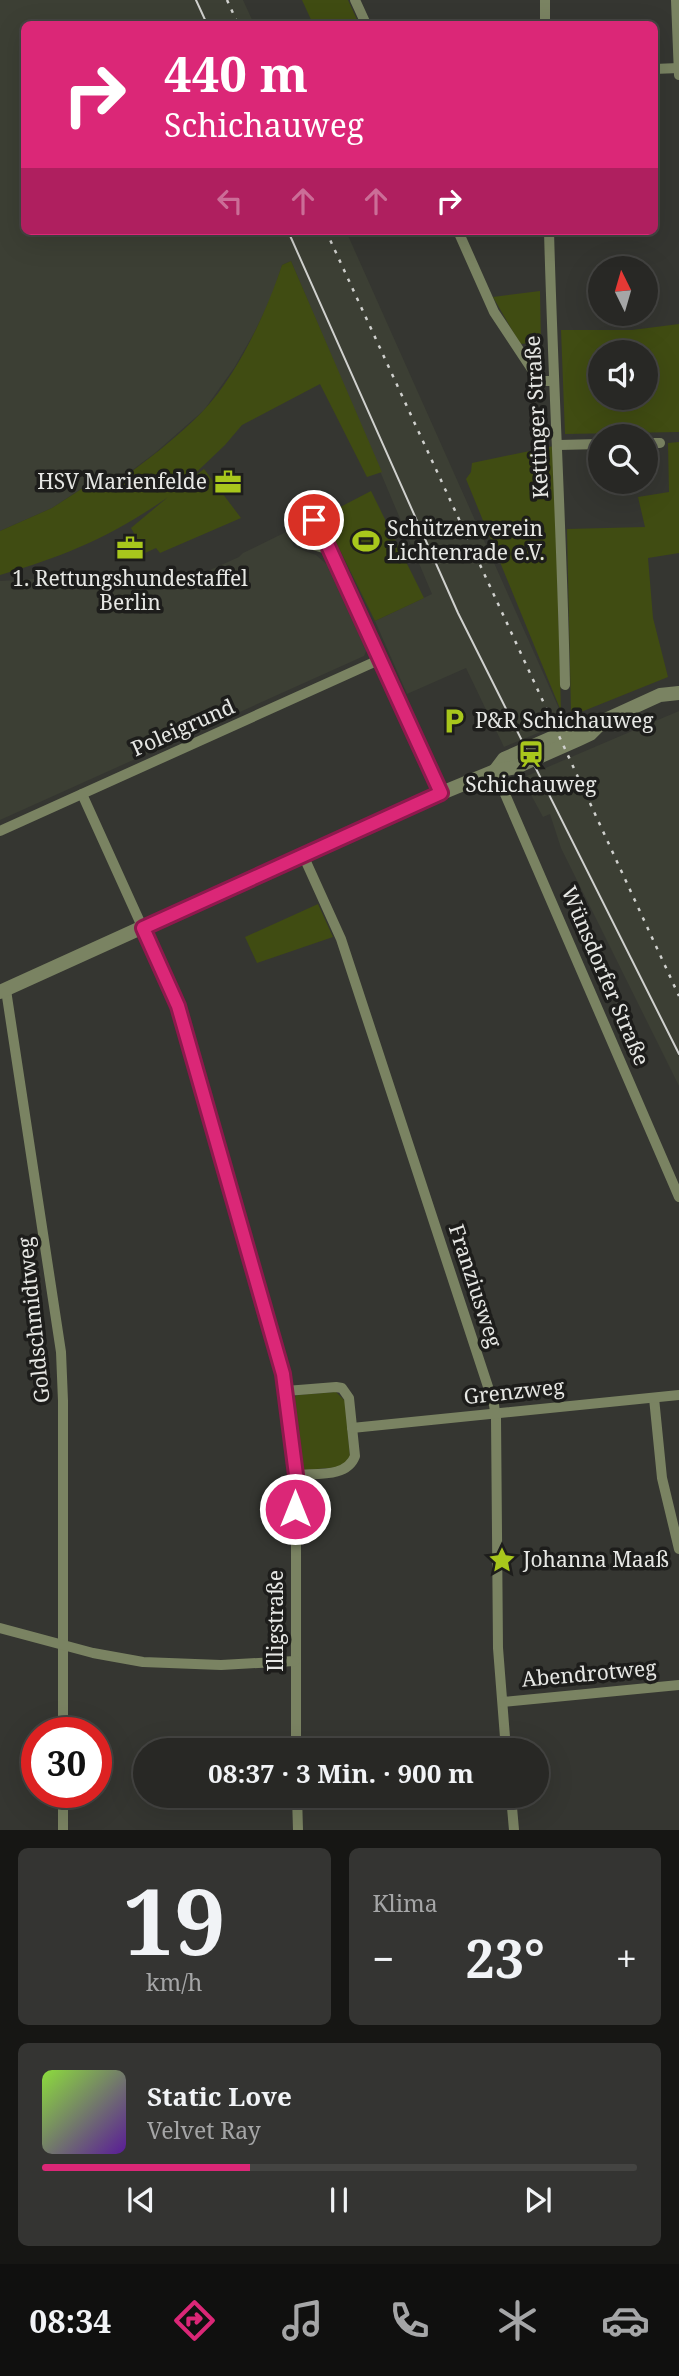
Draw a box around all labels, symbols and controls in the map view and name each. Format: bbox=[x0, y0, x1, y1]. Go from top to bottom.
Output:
text: 440 m bbox=[164, 40, 308, 106]
icon: right bbox=[49, 49, 140, 140]
text: Schichauweg bbox=[164, 103, 364, 146]
icon: left bbox=[211, 182, 249, 220]
icon: ahead bbox=[284, 182, 322, 220]
icon: ahead bbox=[357, 182, 395, 220]
icon: right bbox=[430, 182, 468, 220]
north arrow bbox=[588, 256, 658, 326]
map controls bbox=[588, 256, 658, 494]
street label: Kettinger Straße bbox=[518, 335, 554, 499]
button: sound bbox=[588, 340, 658, 410]
button: search bbox=[588, 424, 658, 494]
place label: HSV Marienfelde bbox=[37, 467, 207, 495]
office icon: HSV Marienfelde bbox=[213, 467, 243, 497]
pin bbox=[284, 490, 344, 550]
icon: arrive bbox=[295, 501, 333, 539]
place label: Schützenverein Lichtenrade e.V. bbox=[387, 514, 545, 566]
sports icon: Schützenverein Lichtenrade e.V. bbox=[351, 526, 381, 556]
office icon: 1. Rettungshundestaffel Berlin bbox=[115, 533, 145, 563]
place label: 1. Rettungshundestaffel Berlin bbox=[12, 564, 248, 616]
street label: Poleigrund bbox=[127, 692, 239, 762]
parking icon: P&R Schichauweg bbox=[439, 706, 469, 736]
place label: P&R Schichauweg bbox=[475, 706, 654, 734]
station icon: Schichauweg bbox=[516, 739, 546, 769]
place label: Schichauweg bbox=[465, 770, 597, 798]
street label: Wünsdorfer Straße bbox=[555, 882, 656, 1070]
street label: Franziusweg bbox=[443, 1220, 509, 1352]
street label: Goldschmidtweg bbox=[10, 1235, 56, 1405]
street label: Grenzweg bbox=[462, 1372, 566, 1410]
position arrow bbox=[258, 1472, 332, 1546]
place icon: Johanna Maaß bbox=[487, 1545, 517, 1575]
place label: Johanna Maaß bbox=[522, 1545, 669, 1573]
street label: Illigstraße bbox=[261, 1570, 289, 1672]
street label: Abendrotweg bbox=[520, 1653, 658, 1693]
speed limit sign: 30 bbox=[21, 1717, 112, 1808]
text: 08:37 · 3 Min. · 900 m bbox=[208, 1755, 474, 1791]
text: 19 bbox=[123, 1858, 226, 1982]
text: Klima bbox=[373, 1887, 438, 1919]
text: 23° bbox=[465, 1922, 545, 1993]
text: − bbox=[373, 1932, 395, 1984]
text: + bbox=[616, 1932, 637, 1984]
text: km/h bbox=[146, 1966, 202, 1998]
text: Static Love bbox=[147, 2078, 292, 2114]
text: Velvet Ray bbox=[147, 2114, 261, 2146]
icon: previous bbox=[122, 2181, 160, 2219]
icon: pause bbox=[320, 2181, 358, 2219]
icon: next bbox=[519, 2181, 557, 2219]
icon: directions bbox=[170, 2296, 219, 2345]
icon: music bbox=[278, 2296, 327, 2345]
icon: phone bbox=[385, 2296, 434, 2345]
icon: climate bbox=[493, 2296, 542, 2345]
icon: car bbox=[601, 2296, 650, 2345]
text: 08:34 bbox=[29, 2299, 111, 2342]

